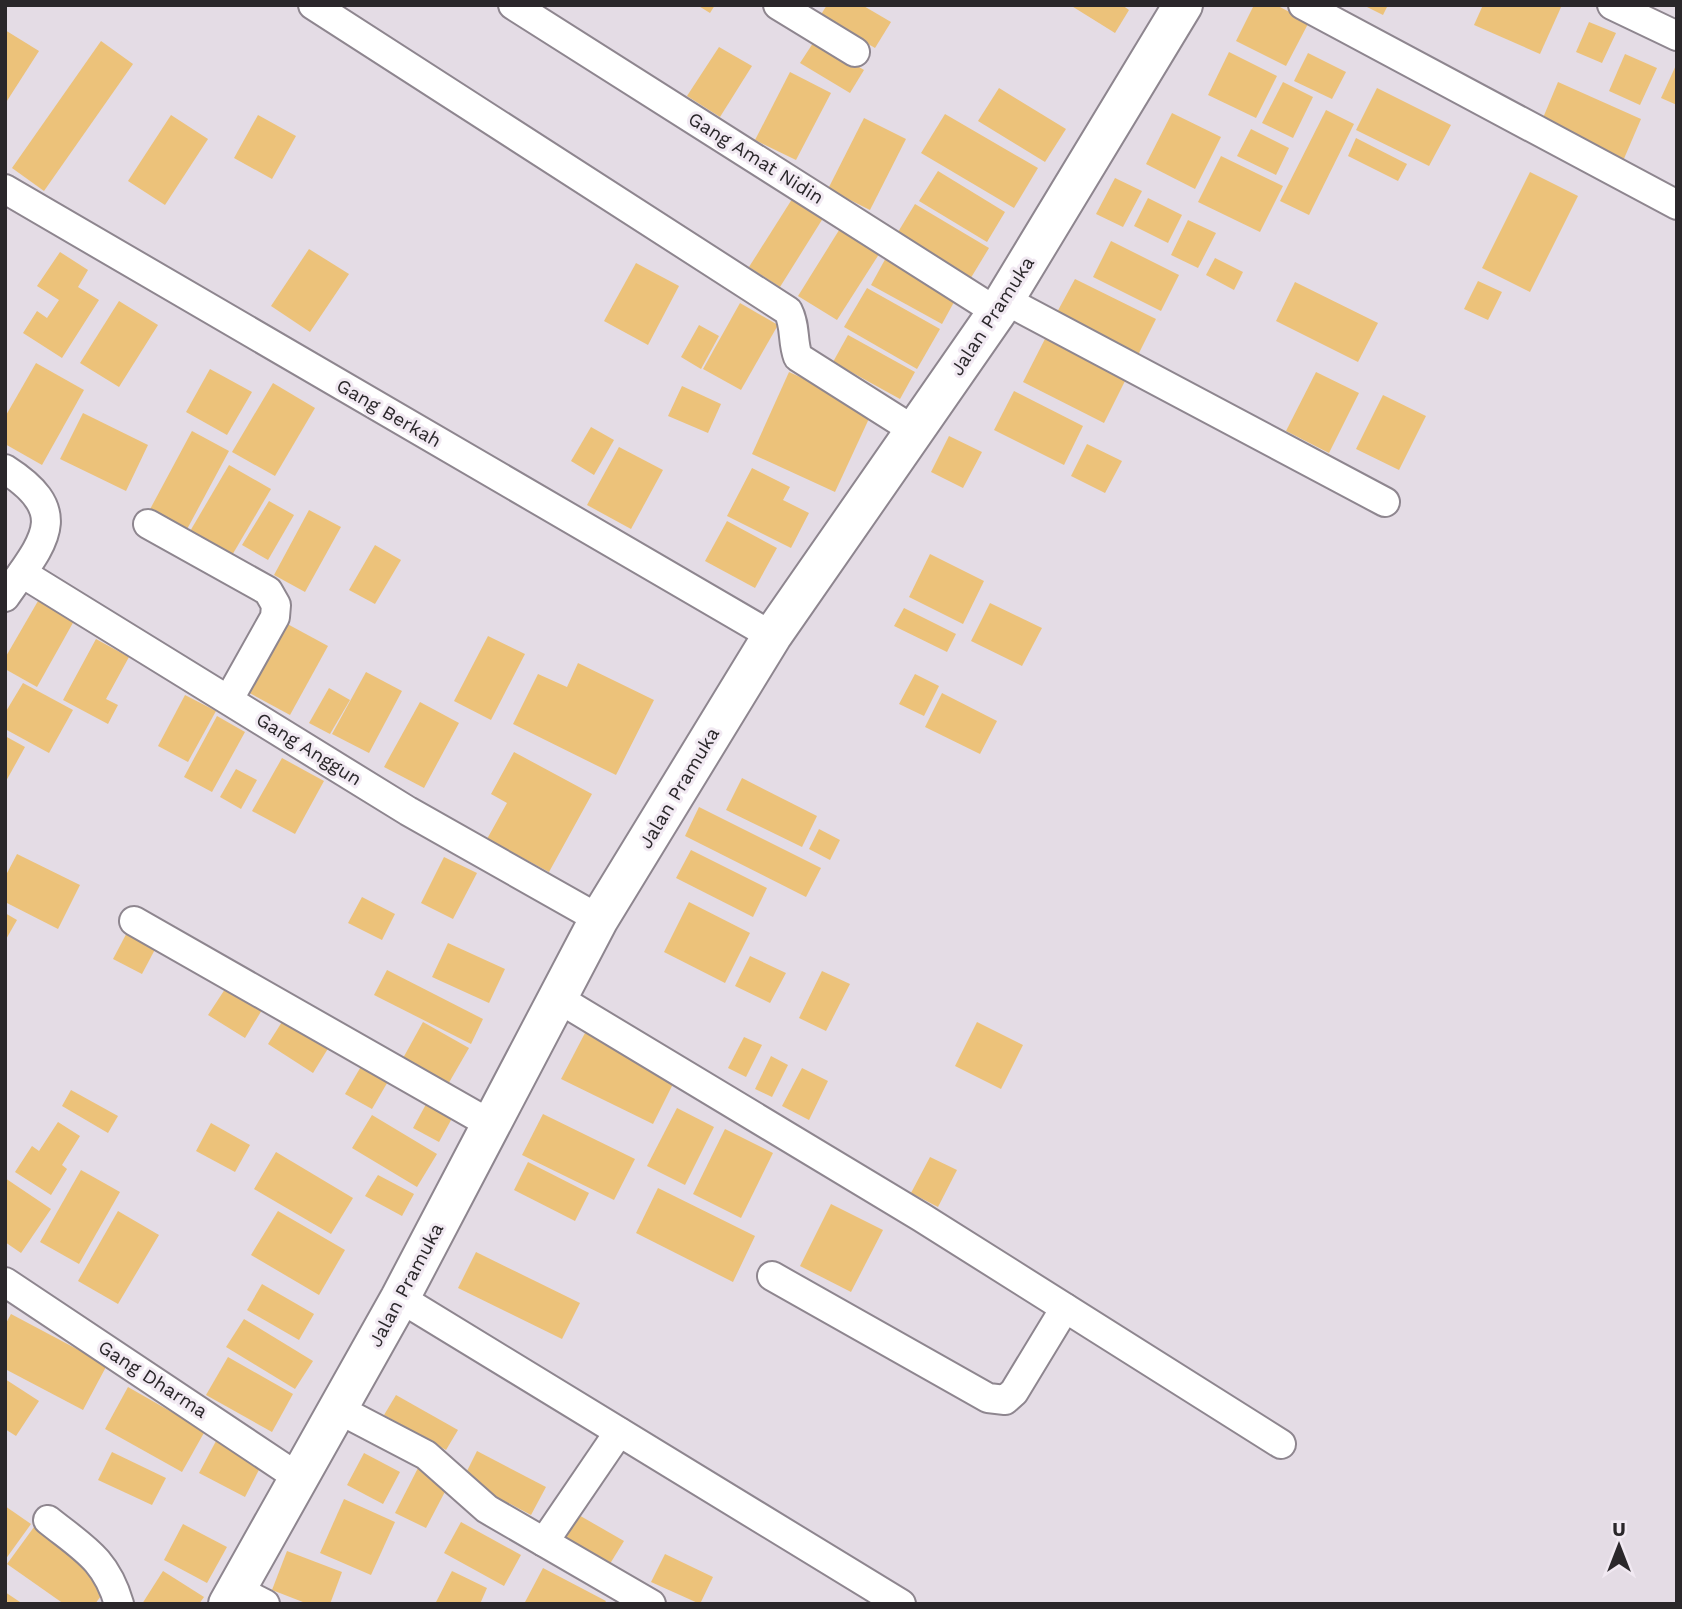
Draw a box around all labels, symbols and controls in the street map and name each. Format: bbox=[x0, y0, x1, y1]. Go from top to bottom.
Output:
street label: Gang Amat Nidin bbox=[684, 107, 828, 209]
street label: Jalan Pramuka bbox=[945, 252, 1039, 380]
street label: Gang Berkah bbox=[333, 374, 445, 452]
street label: Gang Anggun bbox=[252, 707, 366, 791]
street label: Jalan Pramuka bbox=[634, 723, 724, 853]
street label: Jalan Pramuka bbox=[364, 1219, 448, 1351]
street label: Gang Dharma bbox=[94, 1335, 212, 1423]
north arrow bbox=[1584, 1511, 1654, 1581]
text: U bbox=[1612, 1518, 1626, 1541]

